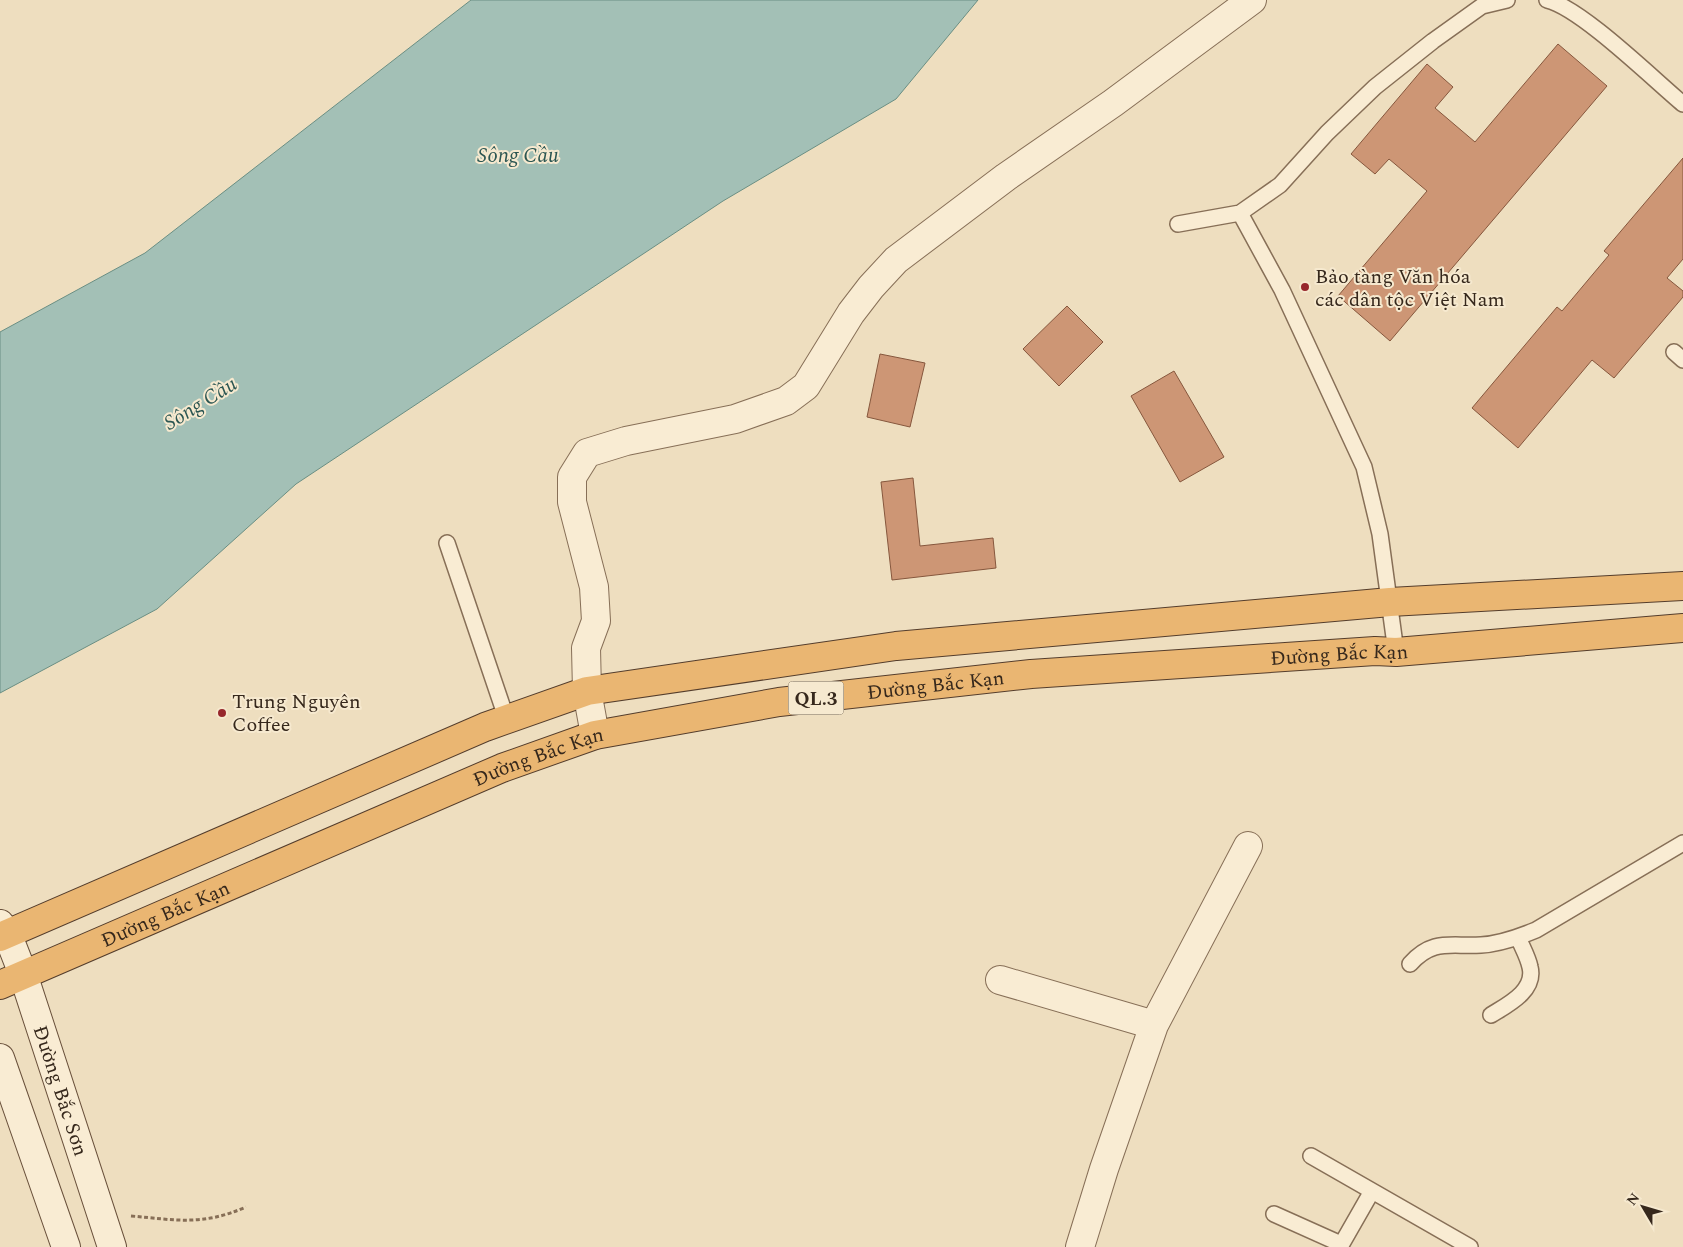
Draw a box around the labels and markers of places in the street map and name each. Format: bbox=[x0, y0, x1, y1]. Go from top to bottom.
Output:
place label: Bảo tàng Văn hóa các dân tộc Việt Nam bbox=[1315, 262, 1505, 315]
marker: Bảo tàng Văn hóa các dân tộc Việt Nam bbox=[1299, 281, 1311, 293]
place label: Trung Nguyên Coffee bbox=[232, 687, 361, 740]
marker: Trung Nguyên Coffee bbox=[216, 707, 228, 719]

